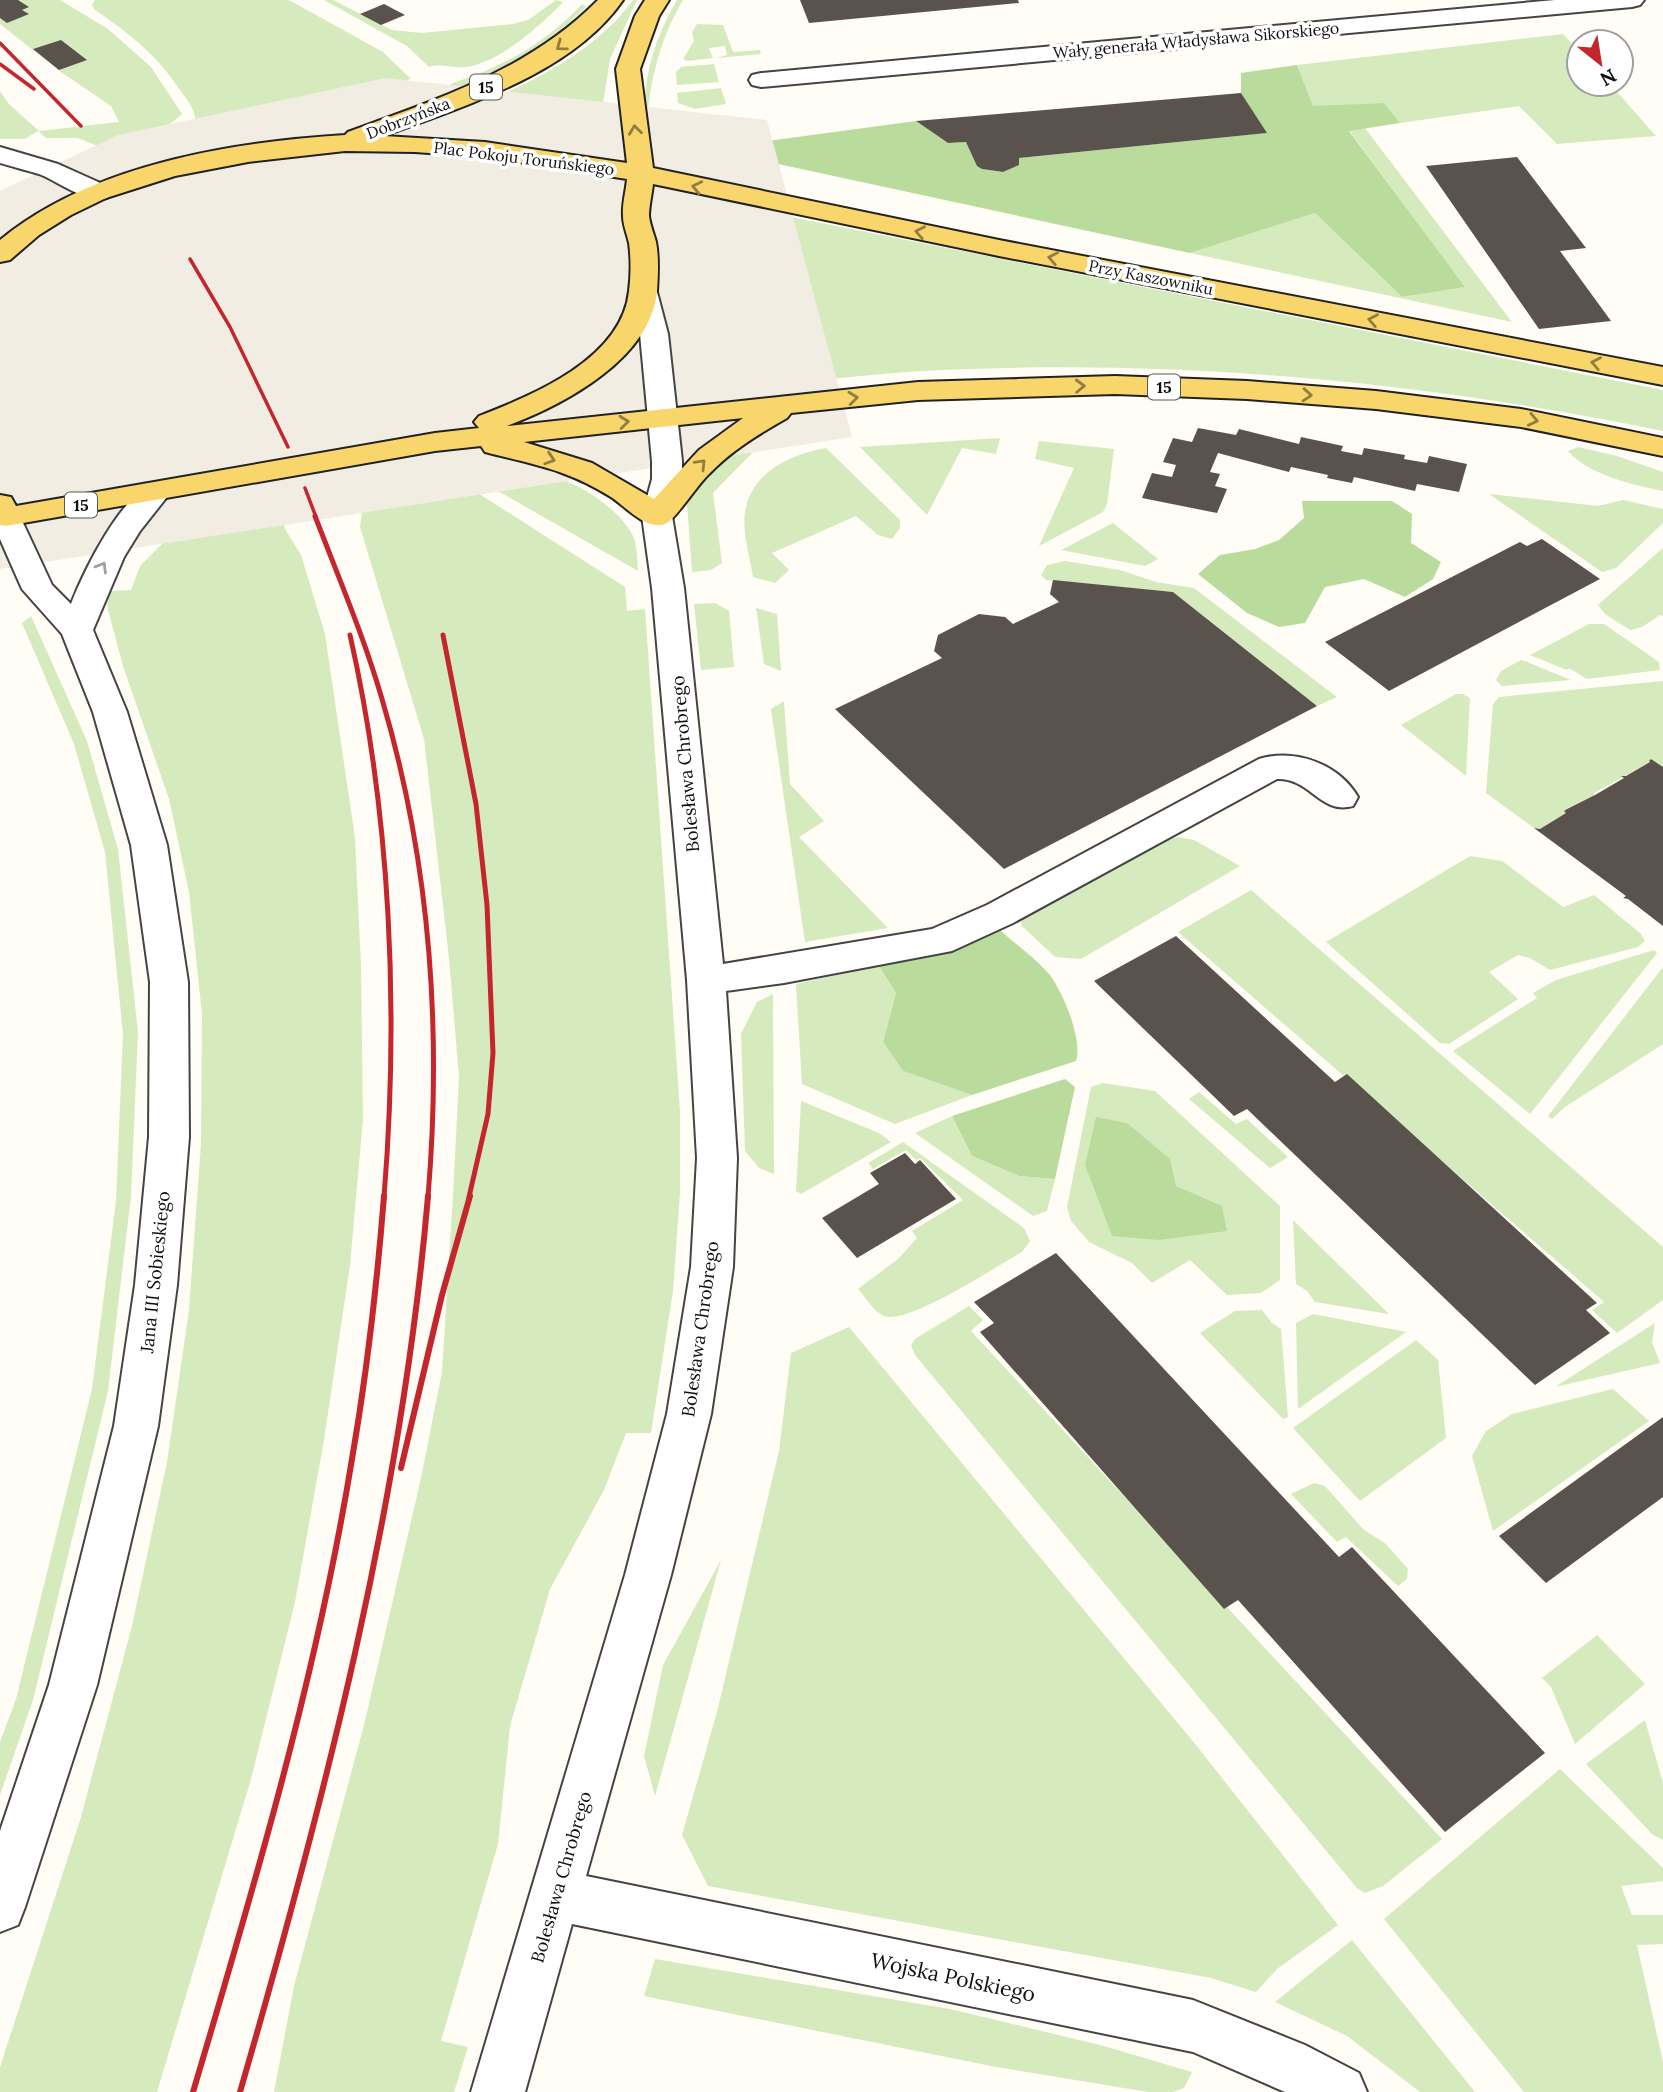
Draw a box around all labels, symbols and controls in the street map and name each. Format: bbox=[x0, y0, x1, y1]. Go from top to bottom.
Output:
street label: Wały generała Władysława Sikorskiego bbox=[1052, 18, 1340, 62]
north arrow bbox=[1565, 28, 1635, 98]
one-way arrow bbox=[556, 38, 569, 51]
text: N bbox=[1596, 64, 1621, 92]
road number: 15 bbox=[470, 74, 502, 100]
street label: Dobrzyńska bbox=[363, 93, 453, 143]
one-way arrow bbox=[627, 124, 642, 136]
street label: Plac Pokoju Toruńskiego bbox=[433, 137, 615, 179]
one-way arrow bbox=[691, 180, 703, 195]
one-way arrow bbox=[914, 225, 926, 240]
one-way arrow bbox=[1047, 251, 1059, 266]
street label: Przy Kaszowniku bbox=[1087, 255, 1215, 299]
one-way arrow bbox=[1367, 313, 1379, 328]
one-way arrow bbox=[1590, 356, 1602, 371]
road number: 15 bbox=[1148, 374, 1180, 400]
one-way arrow bbox=[1074, 379, 1085, 394]
one-way arrow bbox=[1302, 387, 1313, 402]
one-way arrow bbox=[847, 391, 858, 406]
one-way arrow bbox=[1527, 412, 1539, 427]
one-way arrow bbox=[618, 414, 630, 429]
one-way arrow bbox=[544, 450, 556, 465]
one-way arrow bbox=[692, 459, 705, 472]
road number: 15 bbox=[65, 492, 97, 518]
one-way arrow bbox=[94, 561, 107, 574]
street label: Bolesława Chrobrego bbox=[666, 675, 704, 853]
street label: Jana III Sobieskiego bbox=[135, 1190, 175, 1355]
street label: Bolesława Chrobrego bbox=[676, 1240, 724, 1418]
street label: Bolesława Chrobrego bbox=[526, 1789, 596, 1965]
street label: Wojska Polskiego bbox=[868, 1946, 1038, 2008]

